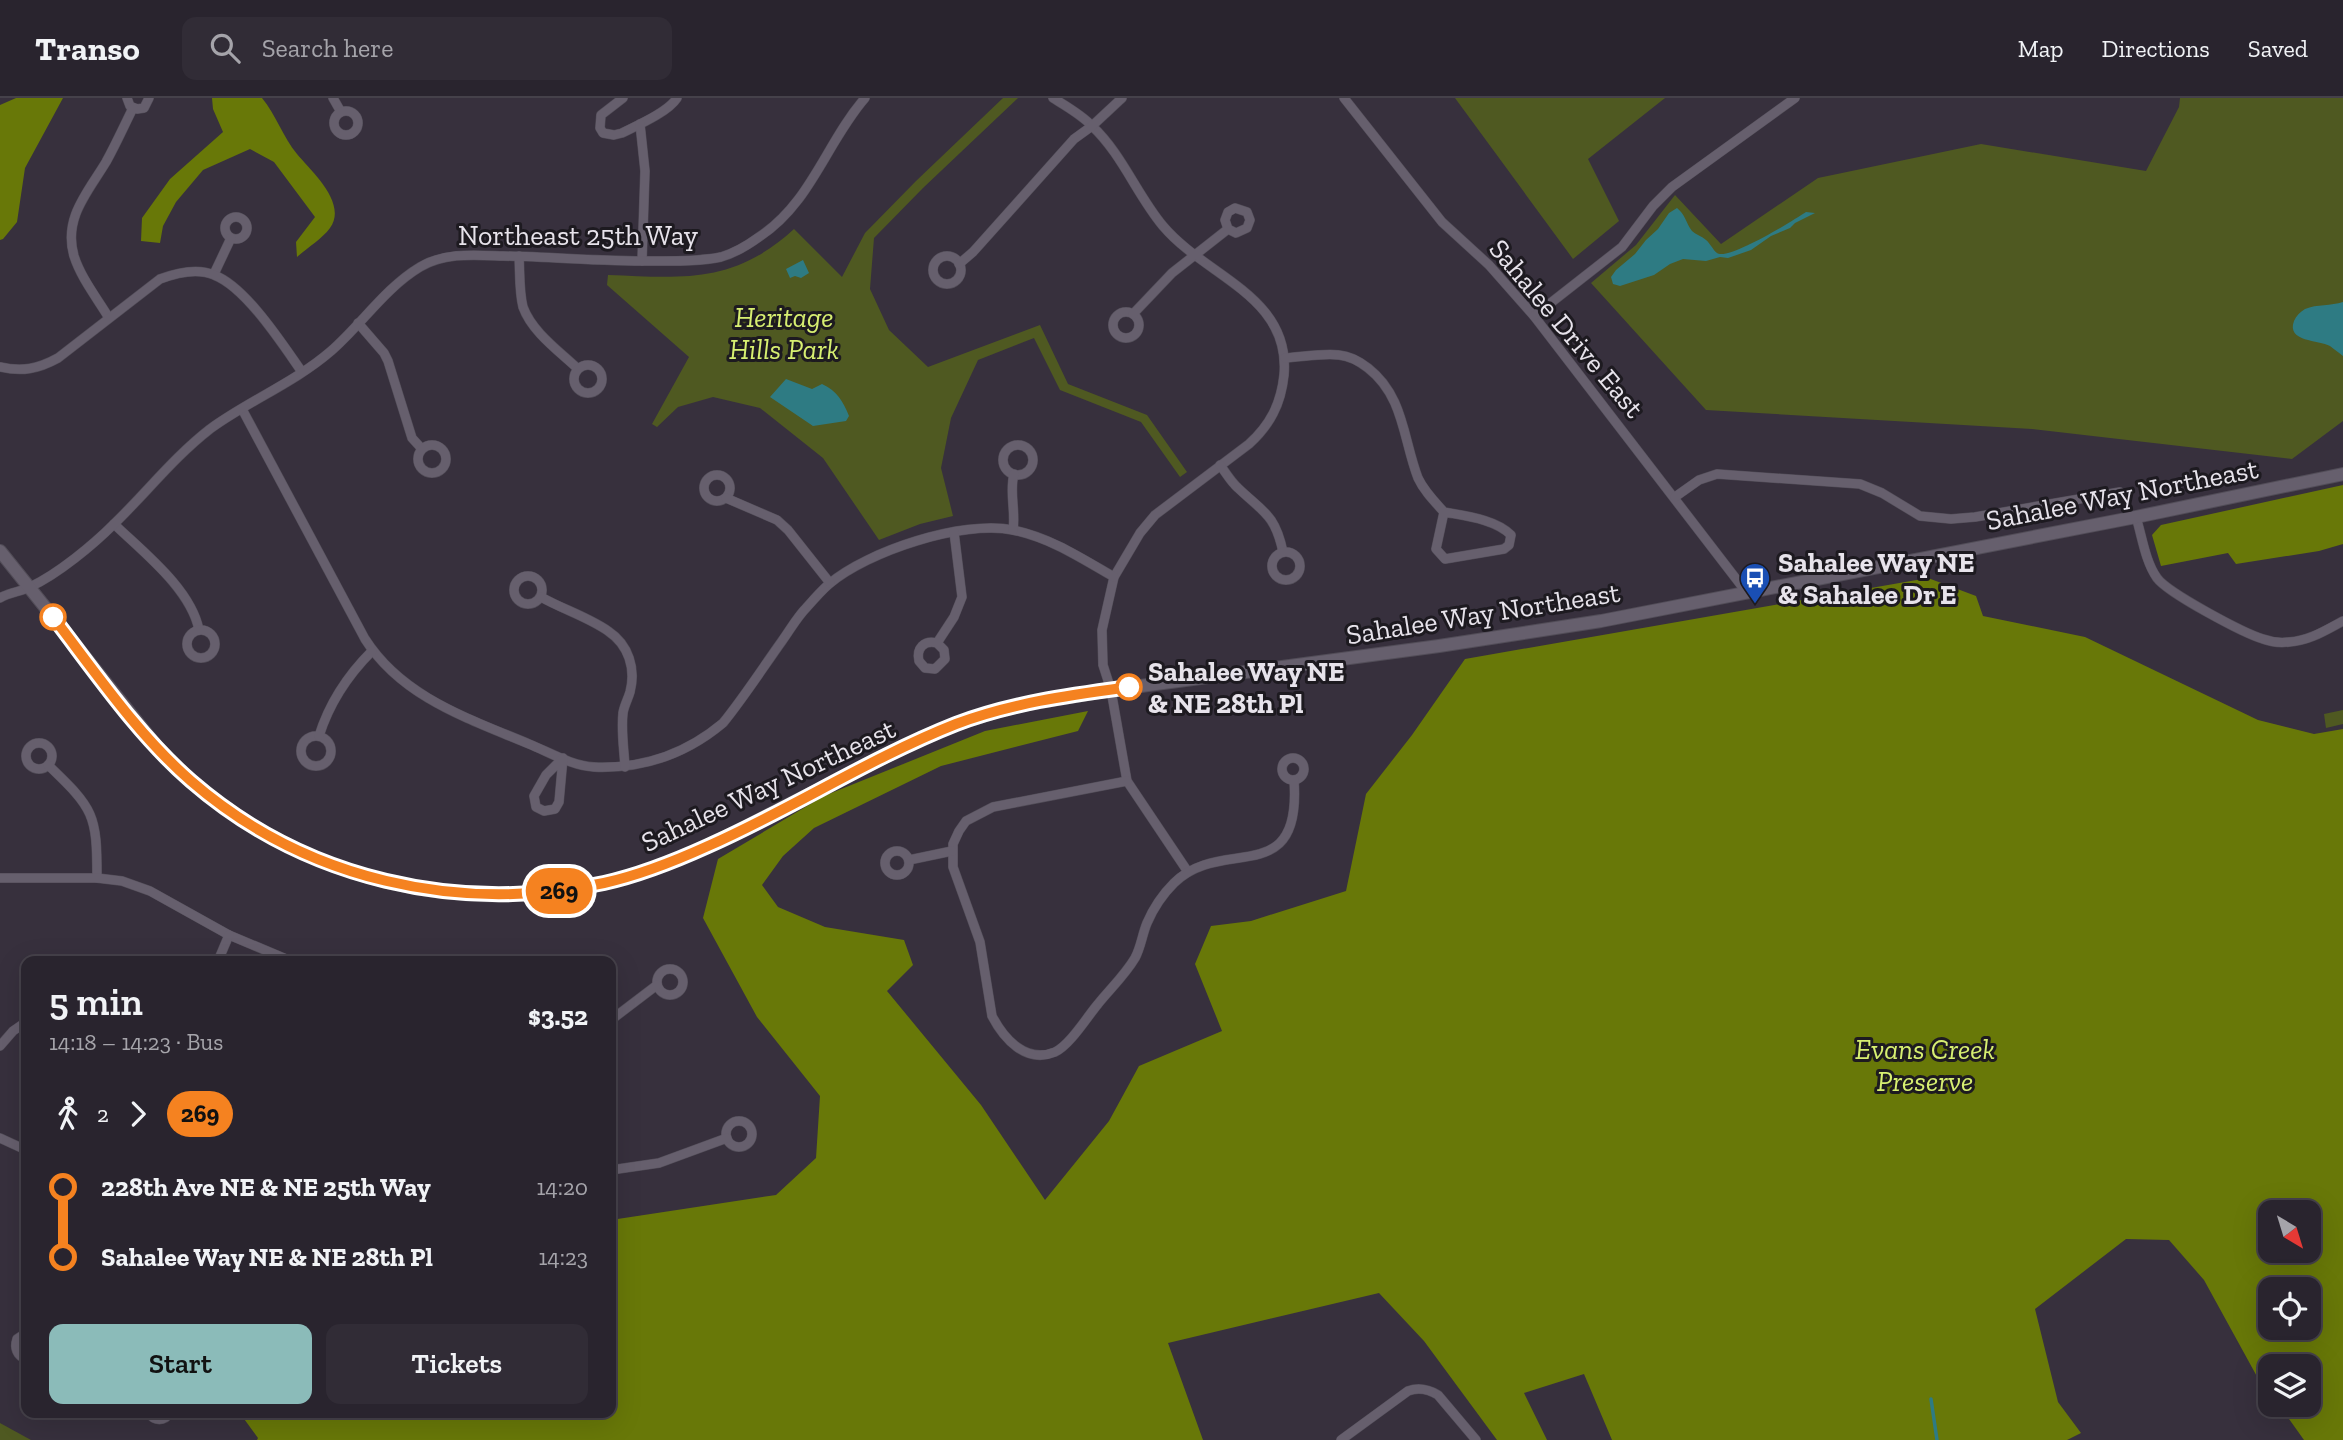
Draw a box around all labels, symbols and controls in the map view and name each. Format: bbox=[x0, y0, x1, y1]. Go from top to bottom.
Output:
search box bbox=[182, 17, 672, 80]
text: Transo bbox=[35, 29, 140, 68]
icon: search bbox=[206, 29, 244, 67]
text: Search here bbox=[262, 32, 393, 64]
text: Map bbox=[2018, 34, 2064, 63]
text: Directions bbox=[2102, 34, 2210, 63]
text: Saved bbox=[2248, 34, 2308, 63]
street label: Northeast 25th Way bbox=[458, 219, 699, 252]
street label: Sahalee Drive East bbox=[1482, 232, 1651, 425]
park label: Heritage Hills Park bbox=[729, 301, 839, 366]
street label: Sahalee Way Northeast bbox=[1983, 452, 2261, 537]
place label: Sahalee Way NE & Sahalee Dr E bbox=[1778, 546, 1975, 611]
bus stop icon: Sahalee Way NE & Sahalee Dr E bbox=[1738, 561, 1772, 605]
street label: Sahalee Way Northeast bbox=[1344, 575, 1623, 651]
unlabelled marker bbox=[40, 604, 66, 630]
place label: Sahalee Way NE & NE 28th Pl bbox=[1148, 655, 1345, 720]
marker: Sahalee Way NE & NE 28th Pl bbox=[1116, 674, 1142, 700]
street label: Sahalee Way Northeast bbox=[636, 712, 901, 859]
line badge: 269 bbox=[519, 868, 599, 914]
text: 269 bbox=[540, 876, 578, 905]
text: 5 min bbox=[49, 979, 143, 1025]
text: $3.52 bbox=[528, 1000, 588, 1032]
text: 14:18 – 14:23 · Bus bbox=[49, 1028, 223, 1056]
park label: Evans Creek Preserve bbox=[1855, 1033, 1995, 1098]
icon: walk bbox=[49, 1095, 87, 1133]
icon: forward bbox=[119, 1095, 157, 1133]
text: 269 bbox=[181, 1099, 219, 1128]
text: 2 bbox=[97, 1100, 109, 1128]
text: 228th Ave NE & NE 25th Way bbox=[101, 1171, 431, 1203]
text: 14:20 bbox=[537, 1173, 588, 1201]
north arrow bbox=[2258, 1200, 2320, 1264]
map controls bbox=[2258, 1200, 2321, 1417]
text: Sahalee Way NE & NE 28th Pl bbox=[101, 1241, 433, 1273]
text: 14:23 bbox=[539, 1243, 588, 1271]
button: locate bbox=[2258, 1277, 2321, 1340]
button: Start bbox=[49, 1324, 312, 1404]
button: Tickets bbox=[326, 1324, 588, 1404]
button: layers bbox=[2258, 1354, 2321, 1417]

